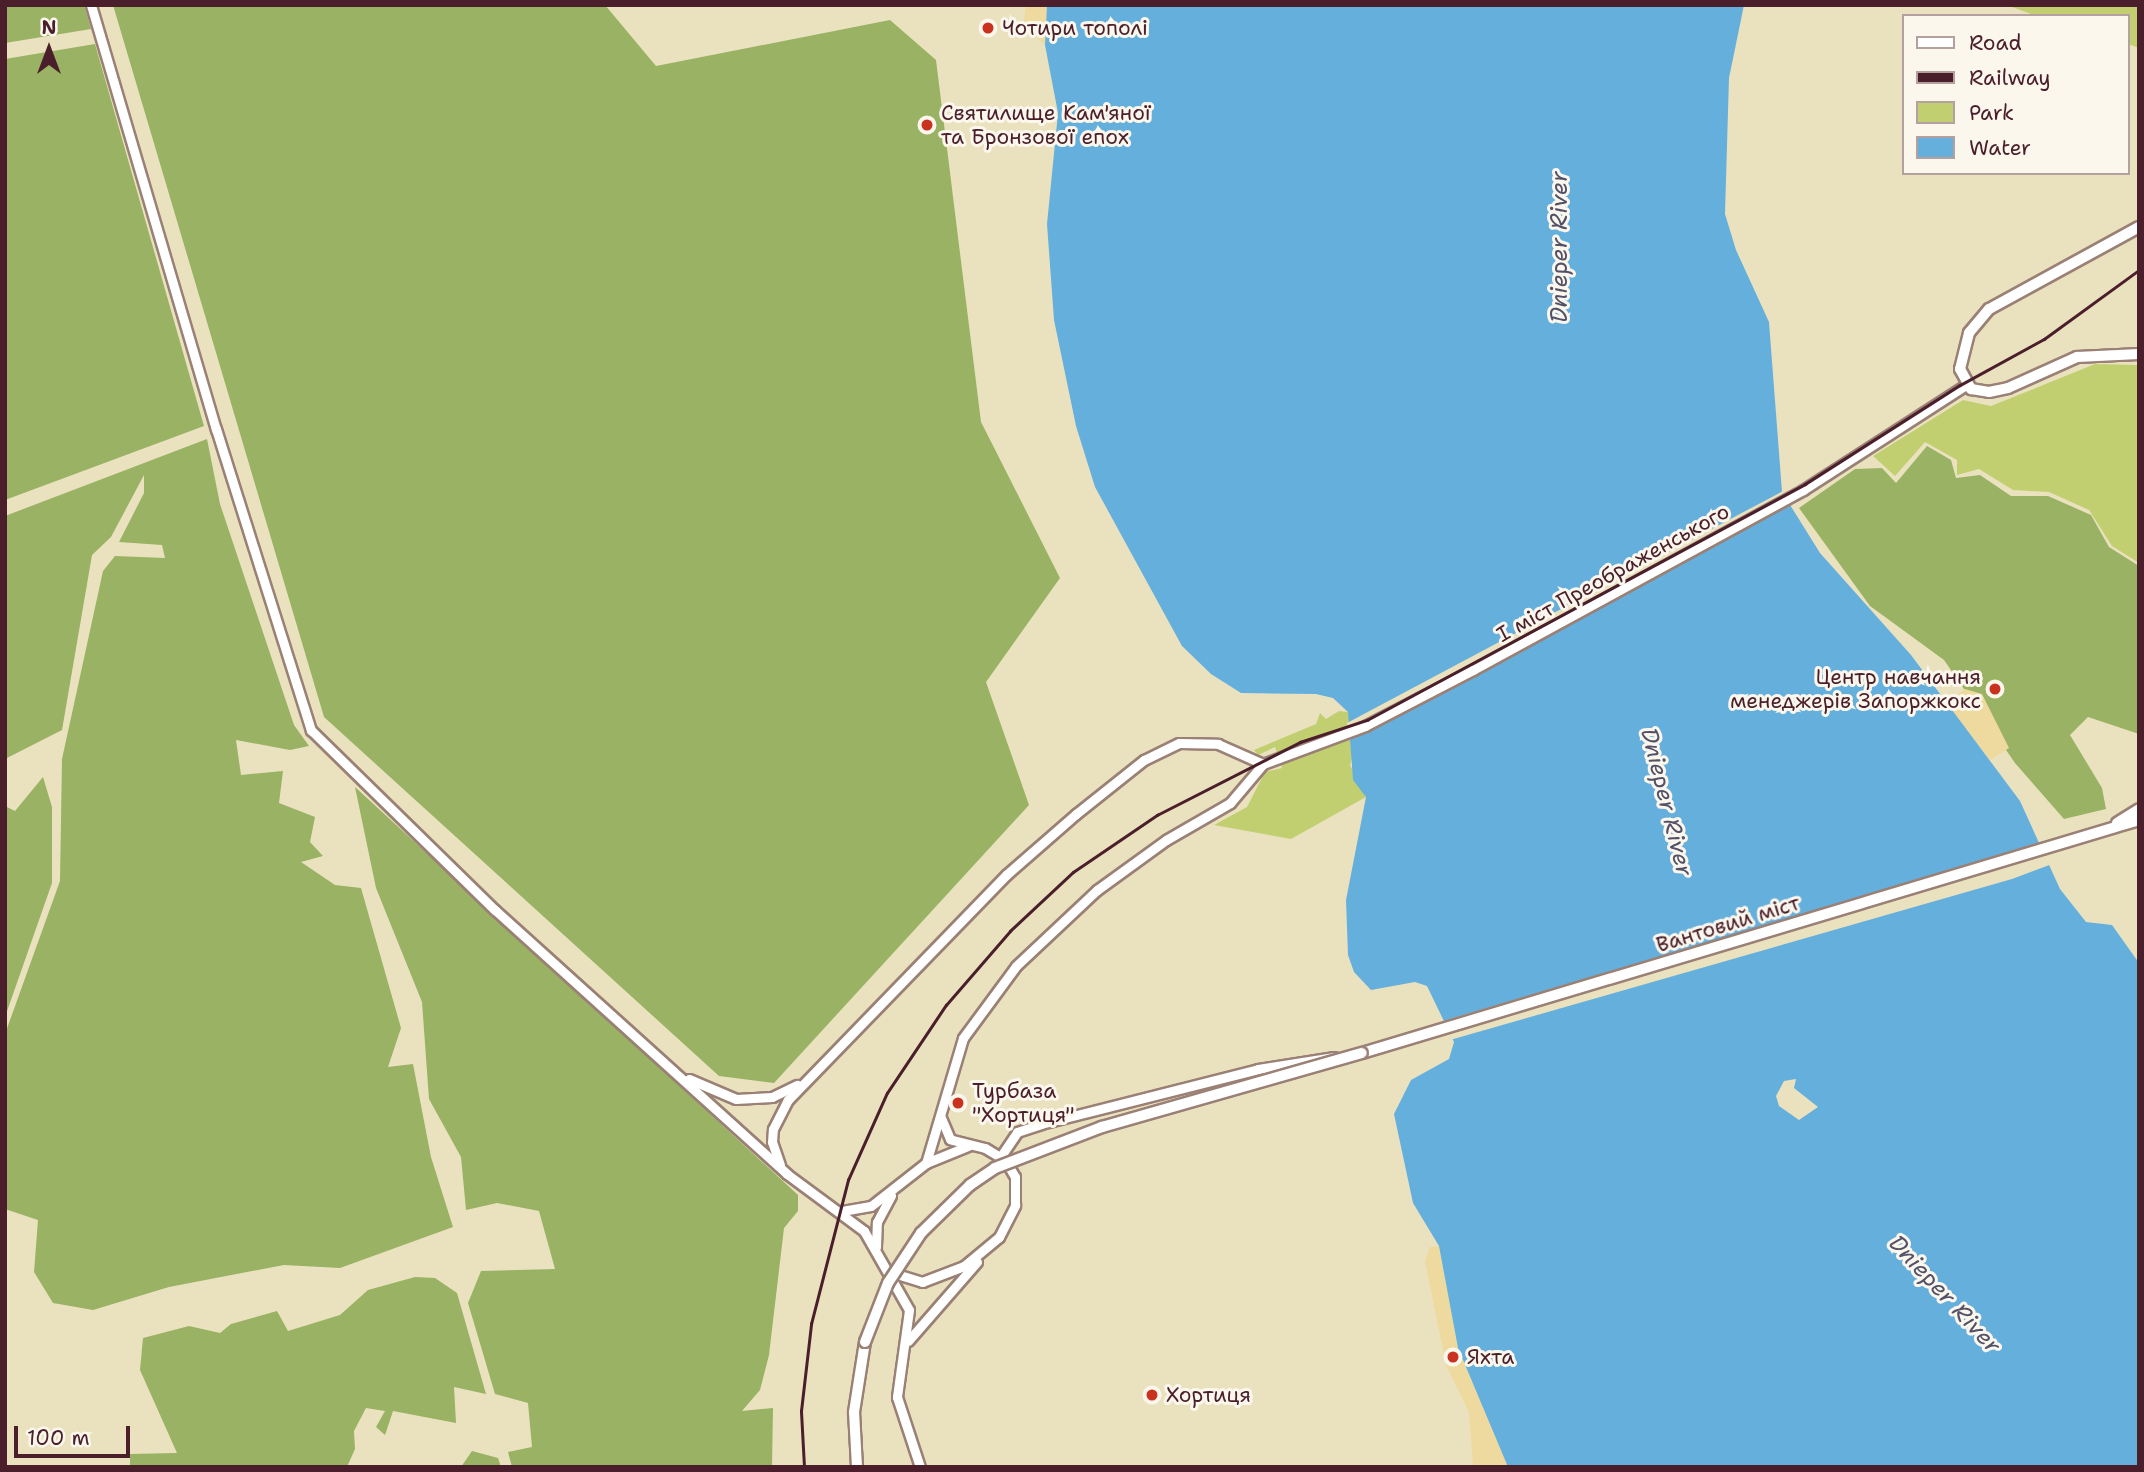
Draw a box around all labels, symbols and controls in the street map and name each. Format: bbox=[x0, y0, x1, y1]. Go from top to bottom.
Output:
north arrow bbox=[14, 14, 84, 84]
legend bbox=[1902, 14, 2130, 175]
text: N bbox=[41, 15, 57, 40]
place label: Чотири тополі bbox=[1002, 15, 1148, 41]
marker: Чотири тополі bbox=[980, 20, 996, 36]
text: Road bbox=[1969, 29, 2022, 57]
text: Railway bbox=[1969, 64, 2051, 92]
text: Park bbox=[1969, 99, 2014, 127]
place label: Святилище Кам'яної та Бронзової епох bbox=[941, 100, 1151, 150]
marker: Святилище Кам'яної та Бронзової епох bbox=[919, 117, 935, 133]
text: Water bbox=[1969, 134, 2031, 162]
water label: Dnieper River bbox=[1545, 171, 1573, 323]
street label: I міст Преображенського bbox=[1492, 498, 1734, 648]
place label: Центр навчання менеджерів Запоржкокс bbox=[1730, 664, 1981, 714]
marker: Центр навчання менеджерів Запоржкокс bbox=[1987, 681, 2003, 697]
water label: Dnieper River bbox=[1635, 725, 1699, 879]
street label: Вантовий міст bbox=[1653, 890, 1803, 958]
place label: Турбаза "Хортиця" bbox=[972, 1078, 1075, 1128]
marker: Турбаза "Хортиця" bbox=[950, 1095, 966, 1111]
water label: Dnieper River bbox=[1883, 1229, 2007, 1359]
place label: Яхта bbox=[1467, 1344, 1514, 1370]
marker: Яхта bbox=[1445, 1349, 1461, 1365]
place label: Хортиця bbox=[1166, 1382, 1251, 1408]
marker: Хортиця bbox=[1144, 1387, 1160, 1403]
scale bar bbox=[18, 1412, 133, 1456]
text: 100 m bbox=[27, 1424, 90, 1452]

